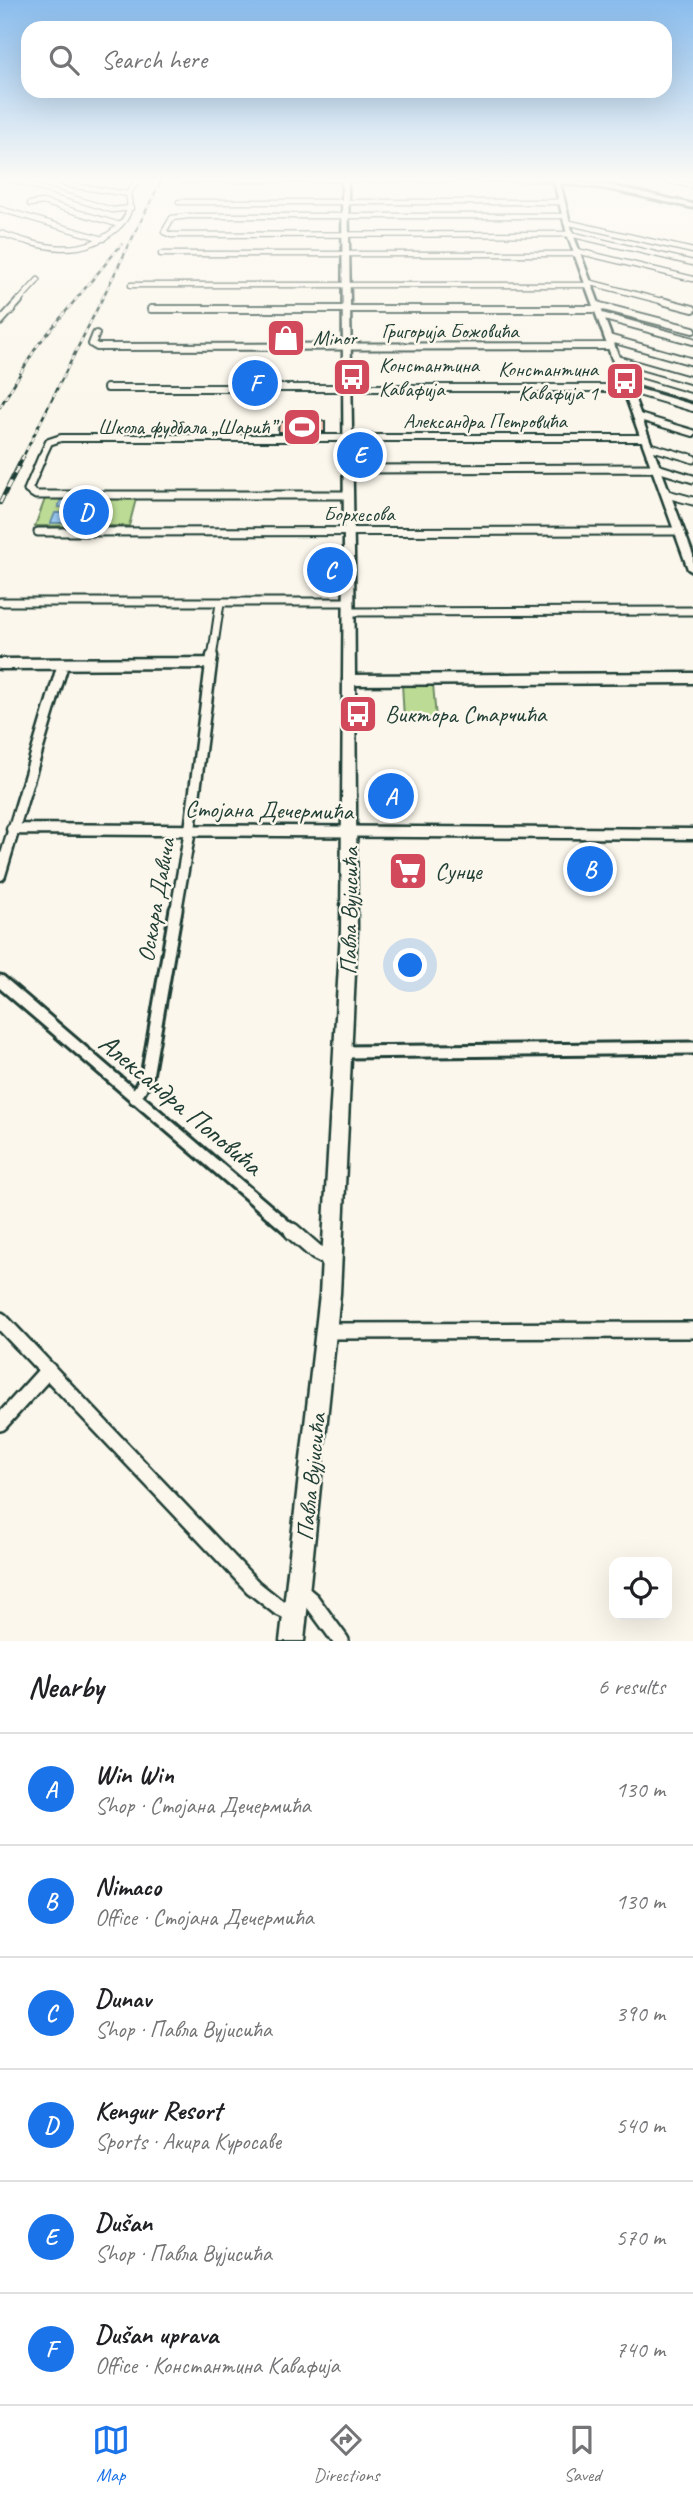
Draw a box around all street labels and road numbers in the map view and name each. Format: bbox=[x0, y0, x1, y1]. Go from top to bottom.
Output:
street label: Григорија Божовића bbox=[382, 318, 520, 344]
street label: Александра Петровића bbox=[403, 408, 568, 434]
street label: Борхесова bbox=[324, 501, 396, 527]
street label: Стојана Дечермића bbox=[185, 794, 355, 826]
street label: Оскара Давича bbox=[130, 835, 182, 964]
street label: Павла Вујисића bbox=[333, 845, 365, 975]
street label: Александра Поповића bbox=[92, 1025, 271, 1184]
street label: Павла Вујисића bbox=[289, 1411, 333, 1542]

